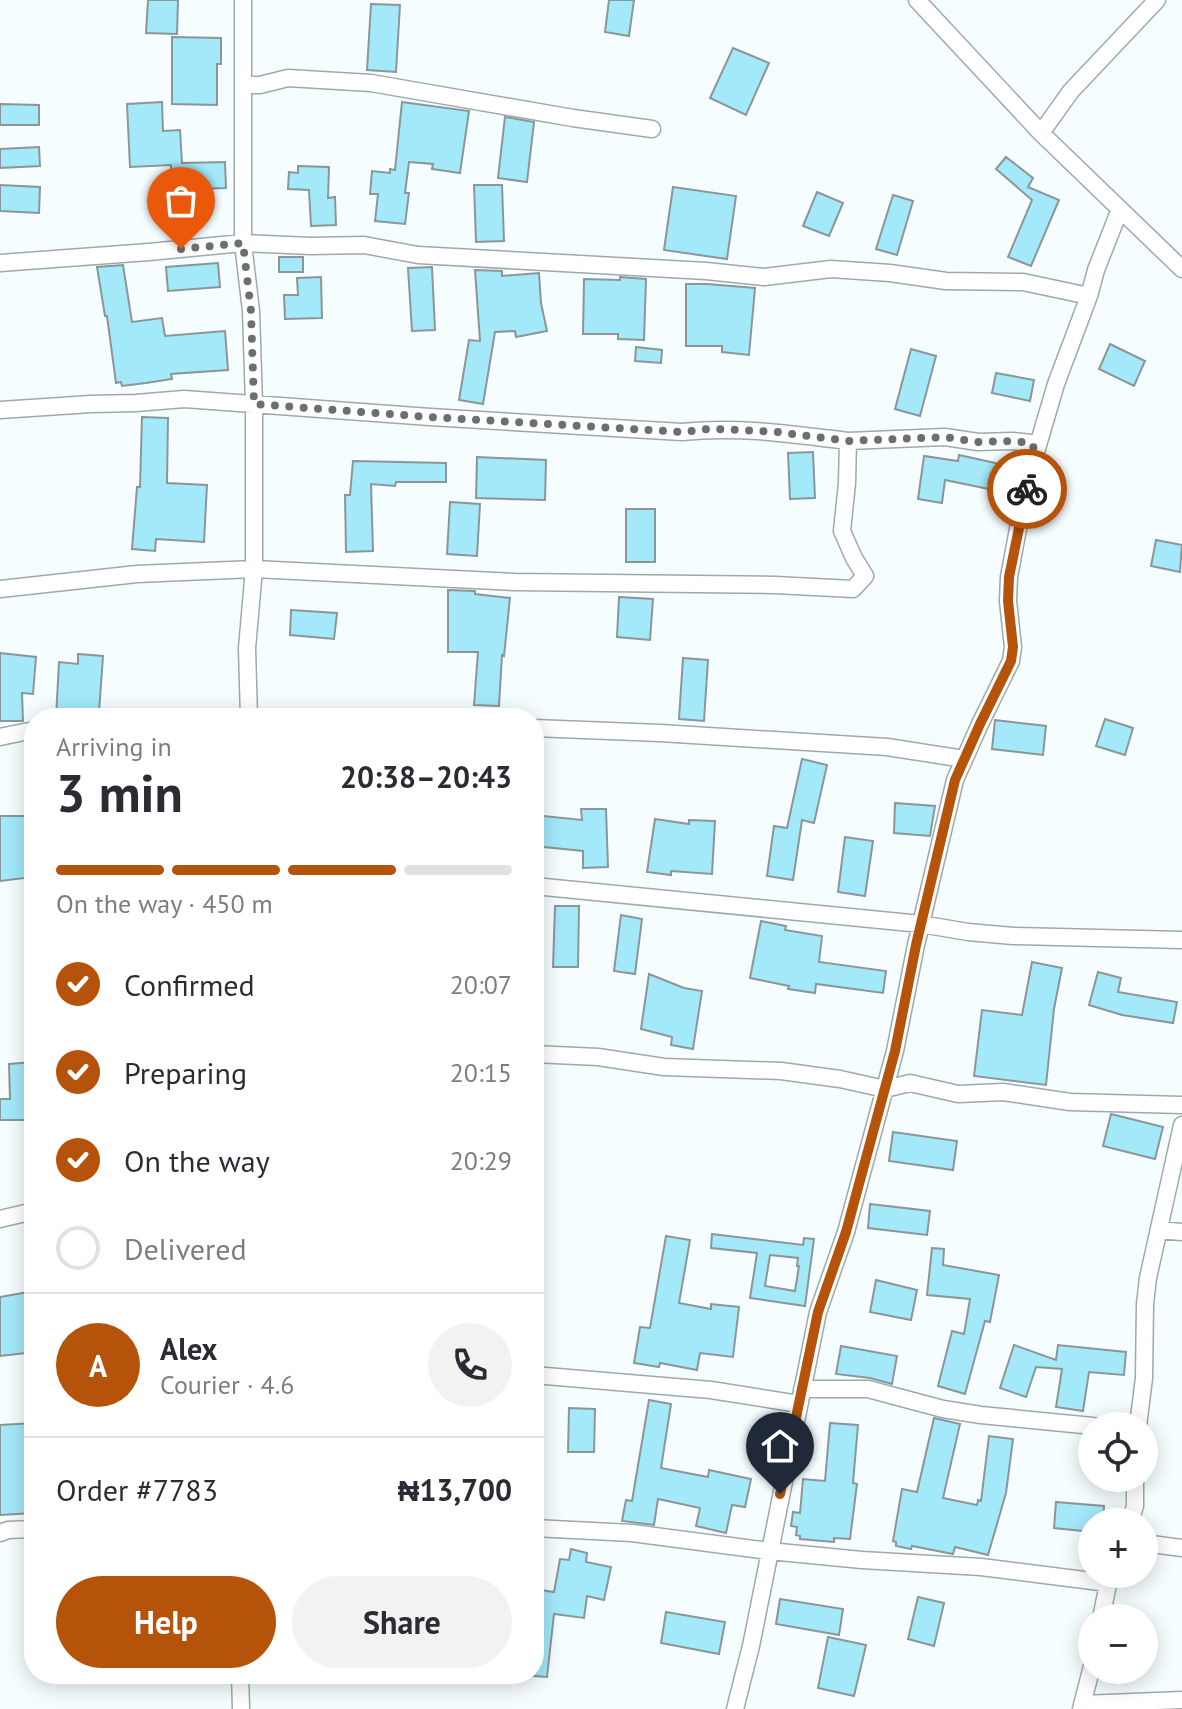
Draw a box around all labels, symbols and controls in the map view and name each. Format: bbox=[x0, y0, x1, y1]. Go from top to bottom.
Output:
pin bbox=[147, 167, 215, 249]
icon: bag bbox=[159, 179, 203, 223]
courier bbox=[987, 449, 1067, 529]
icon: bike bbox=[1005, 467, 1049, 511]
text: Arriving in bbox=[56, 730, 172, 763]
text: 20:38–20:43 bbox=[340, 757, 512, 796]
text: 3 min bbox=[56, 759, 183, 826]
text: On the way · 450 m bbox=[56, 887, 273, 920]
icon: check bbox=[56, 962, 100, 1006]
text: Confirmed bbox=[124, 965, 255, 1004]
text: 20:07 bbox=[450, 968, 512, 1001]
icon: check bbox=[56, 1050, 100, 1094]
text: Preparing bbox=[124, 1053, 247, 1092]
text: 20:15 bbox=[450, 1056, 512, 1089]
icon: check bbox=[56, 1138, 100, 1182]
text: On the way bbox=[124, 1141, 270, 1180]
text: 20:29 bbox=[450, 1144, 512, 1177]
text: Delivered bbox=[124, 1229, 247, 1268]
button: phone bbox=[428, 1323, 512, 1407]
text: Alex bbox=[160, 1329, 217, 1368]
text: A bbox=[89, 1346, 107, 1385]
text: Courier · 4.6 bbox=[160, 1368, 294, 1401]
pin bbox=[746, 1412, 814, 1494]
map controls bbox=[1078, 1412, 1158, 1684]
button: locate bbox=[1078, 1412, 1158, 1492]
icon: home bbox=[758, 1424, 802, 1468]
text: Order #7783 bbox=[56, 1470, 218, 1509]
text: ₦13,700 bbox=[398, 1470, 512, 1509]
button: + bbox=[1078, 1508, 1158, 1588]
button: Help bbox=[56, 1576, 276, 1668]
button: Share bbox=[292, 1576, 512, 1668]
button: − bbox=[1078, 1604, 1158, 1684]

